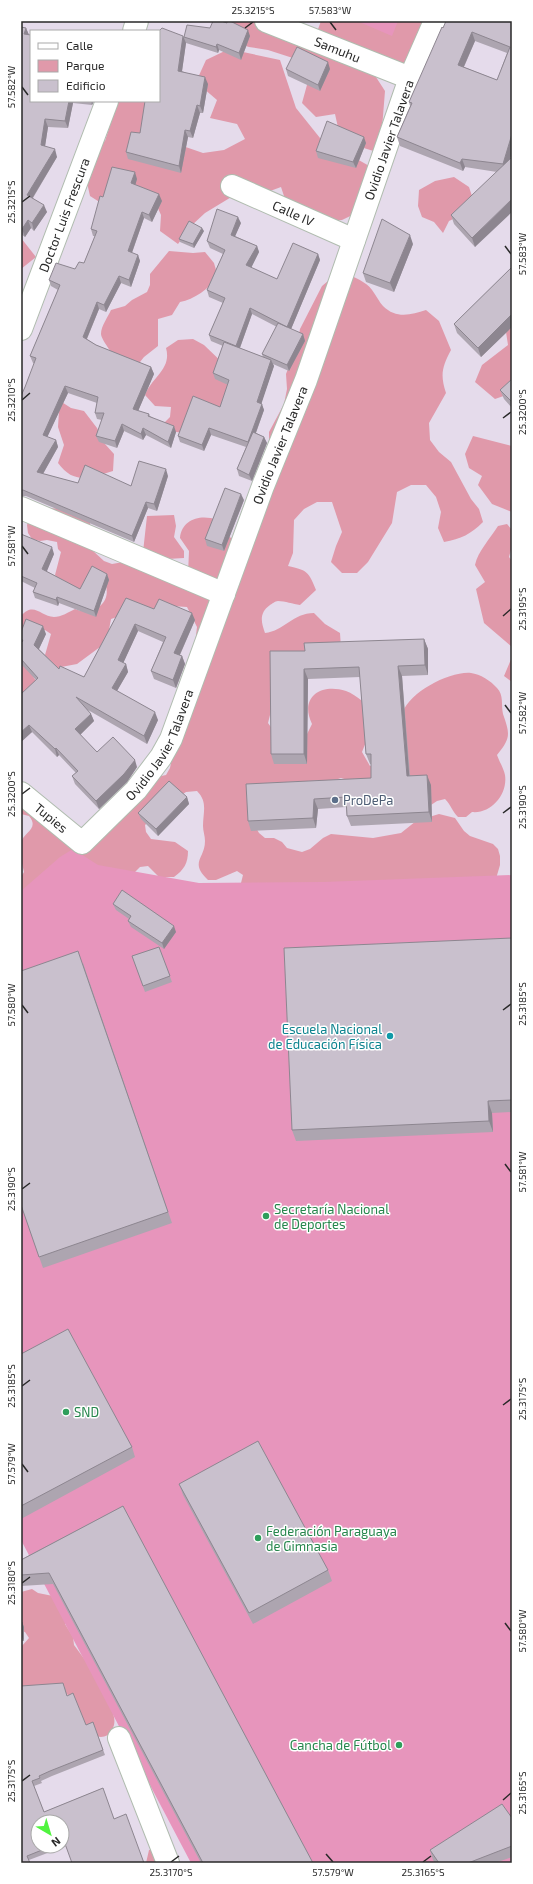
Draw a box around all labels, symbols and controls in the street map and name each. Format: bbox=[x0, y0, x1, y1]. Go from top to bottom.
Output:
text: 25.3215°S bbox=[231, 4, 275, 16]
text: 57.583°W bbox=[309, 4, 352, 16]
legend bbox=[30, 30, 160, 102]
street label: Samuhu bbox=[312, 33, 363, 66]
text: Calle bbox=[66, 38, 93, 52]
text: Parque bbox=[66, 58, 104, 72]
text: 57.582°W bbox=[5, 65, 17, 108]
text: Edificio bbox=[66, 78, 106, 92]
street label: Ovidio Javier Talavera bbox=[361, 78, 417, 202]
street label: Doctor Luis Frescura bbox=[35, 155, 93, 274]
text: 25.3215°S bbox=[5, 180, 17, 224]
street label: Calle IV bbox=[270, 197, 316, 229]
text: 57.583°W bbox=[516, 232, 528, 275]
text: 25.3210°S bbox=[5, 378, 17, 422]
street label: Ovidio Javier Talavera bbox=[249, 383, 311, 507]
text: 25.3200°S bbox=[516, 389, 528, 435]
text: 57.581°W bbox=[5, 525, 17, 566]
text: 25.3195°S bbox=[516, 587, 528, 631]
street label: Ovidio Javier Talavera bbox=[122, 687, 197, 804]
text: 57.582°W bbox=[516, 691, 528, 734]
text: 25.3200°S bbox=[5, 771, 17, 817]
text: 25.3190°S bbox=[516, 785, 528, 829]
place label: ProDePa bbox=[343, 792, 393, 808]
marker: ProDePa bbox=[330, 795, 340, 805]
street label: Tupies bbox=[31, 799, 71, 836]
text: 25.3185°S bbox=[516, 982, 528, 1026]
text: 57.580°W bbox=[5, 983, 17, 1026]
place label: Escuela Nacional de Educación Física bbox=[268, 1021, 382, 1052]
marker: Escuela Nacional de Educación Física bbox=[385, 1031, 395, 1041]
text: 57.581°W bbox=[516, 1151, 528, 1192]
text: 25.3190°S bbox=[5, 1167, 17, 1211]
place label: Secretaría Nacional de Deportes bbox=[274, 1201, 389, 1232]
marker: Secretaría Nacional de Deportes bbox=[261, 1211, 271, 1221]
text: 25.3185°S bbox=[5, 1364, 17, 1408]
text: 25.3175°S bbox=[516, 1377, 528, 1420]
place label: SND bbox=[74, 1404, 99, 1420]
marker: SND bbox=[61, 1407, 71, 1417]
text: 57.579°W bbox=[5, 1443, 17, 1485]
place label: Federación Paraguaya de Gimnasia bbox=[266, 1523, 397, 1554]
marker: Federación Paraguaya de Gimnasia bbox=[253, 1533, 263, 1543]
text: 25.3180°S bbox=[5, 1561, 17, 1605]
text: 57.580°W bbox=[516, 1609, 528, 1652]
place label: Cancha de Fútbol bbox=[290, 1737, 391, 1753]
marker: Cancha de Fútbol bbox=[394, 1740, 404, 1750]
text: 25.3175°S bbox=[5, 1759, 17, 1802]
text: 25.3165°S bbox=[516, 1771, 528, 1815]
north arrow bbox=[30, 1814, 70, 1854]
text: N bbox=[49, 1835, 64, 1850]
text: 25.3170°S bbox=[149, 1866, 193, 1878]
text: 57.579°W bbox=[312, 1866, 354, 1878]
text: 25.3165°S bbox=[401, 1866, 445, 1878]

